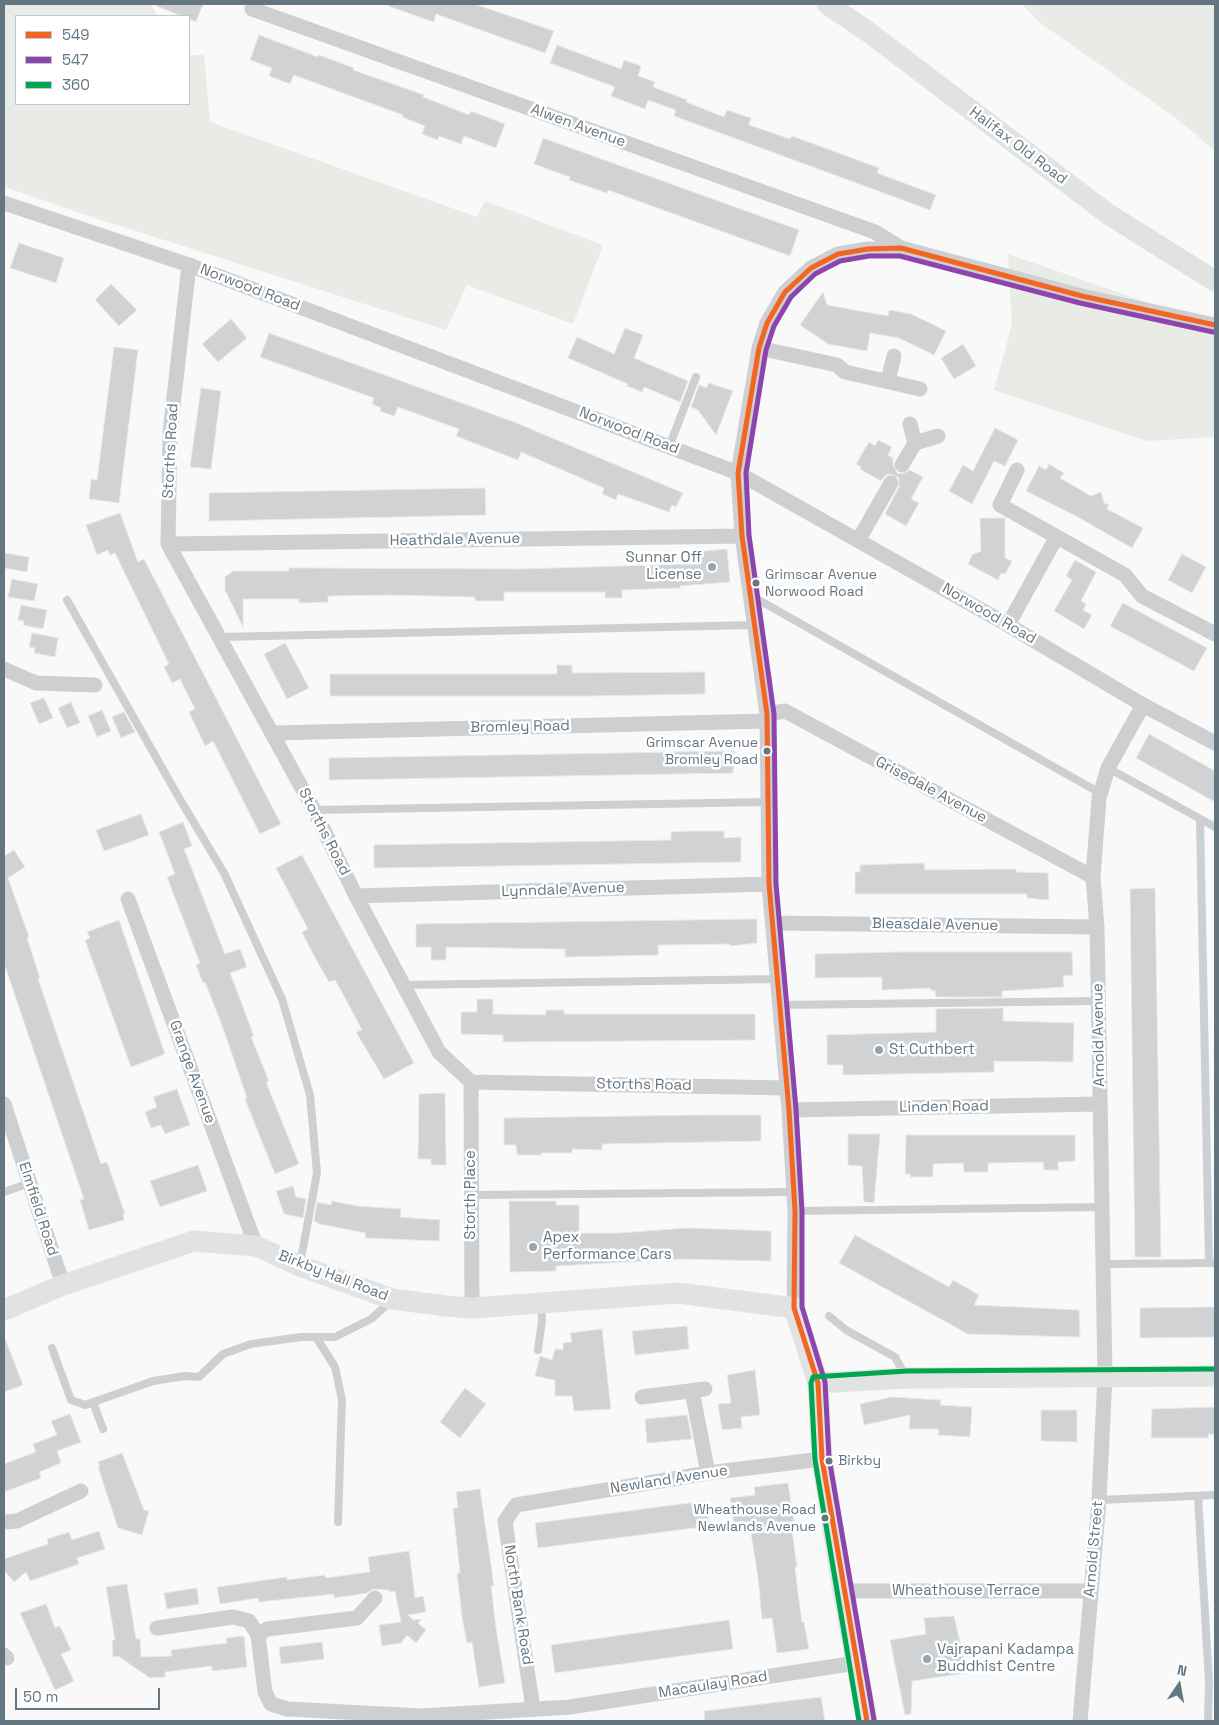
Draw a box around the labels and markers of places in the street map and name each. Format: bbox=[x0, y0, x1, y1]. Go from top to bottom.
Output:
place label: Sunnar Off License bbox=[626, 549, 702, 584]
marker: Sunnar Off License bbox=[706, 561, 718, 573]
place label: Grimscar Avenue Norwood Road bbox=[765, 567, 877, 600]
marker: Grimscar Avenue Norwood Road bbox=[751, 578, 761, 588]
place label: Grimscar Avenue Bromley Road bbox=[646, 735, 758, 768]
marker: Grimscar Avenue Bromley Road bbox=[762, 746, 772, 756]
place label: St Cuthbert bbox=[889, 1041, 975, 1059]
marker: St Cuthbert bbox=[873, 1044, 885, 1056]
place label: Apex Performance Cars bbox=[543, 1229, 672, 1264]
marker: Apex Performance Cars bbox=[527, 1241, 539, 1253]
place label: Birkby bbox=[838, 1453, 881, 1469]
marker: Birkby bbox=[824, 1456, 834, 1466]
place label: Wheathouse Road Newlands Avenue bbox=[693, 1502, 816, 1534]
marker: Wheathouse Road Newlands Avenue bbox=[820, 1513, 830, 1523]
place label: Vajrapani Kadampa Buddhist Centre bbox=[937, 1641, 1074, 1676]
marker: Vajrapani Kadampa Buddhist Centre bbox=[921, 1653, 933, 1665]

